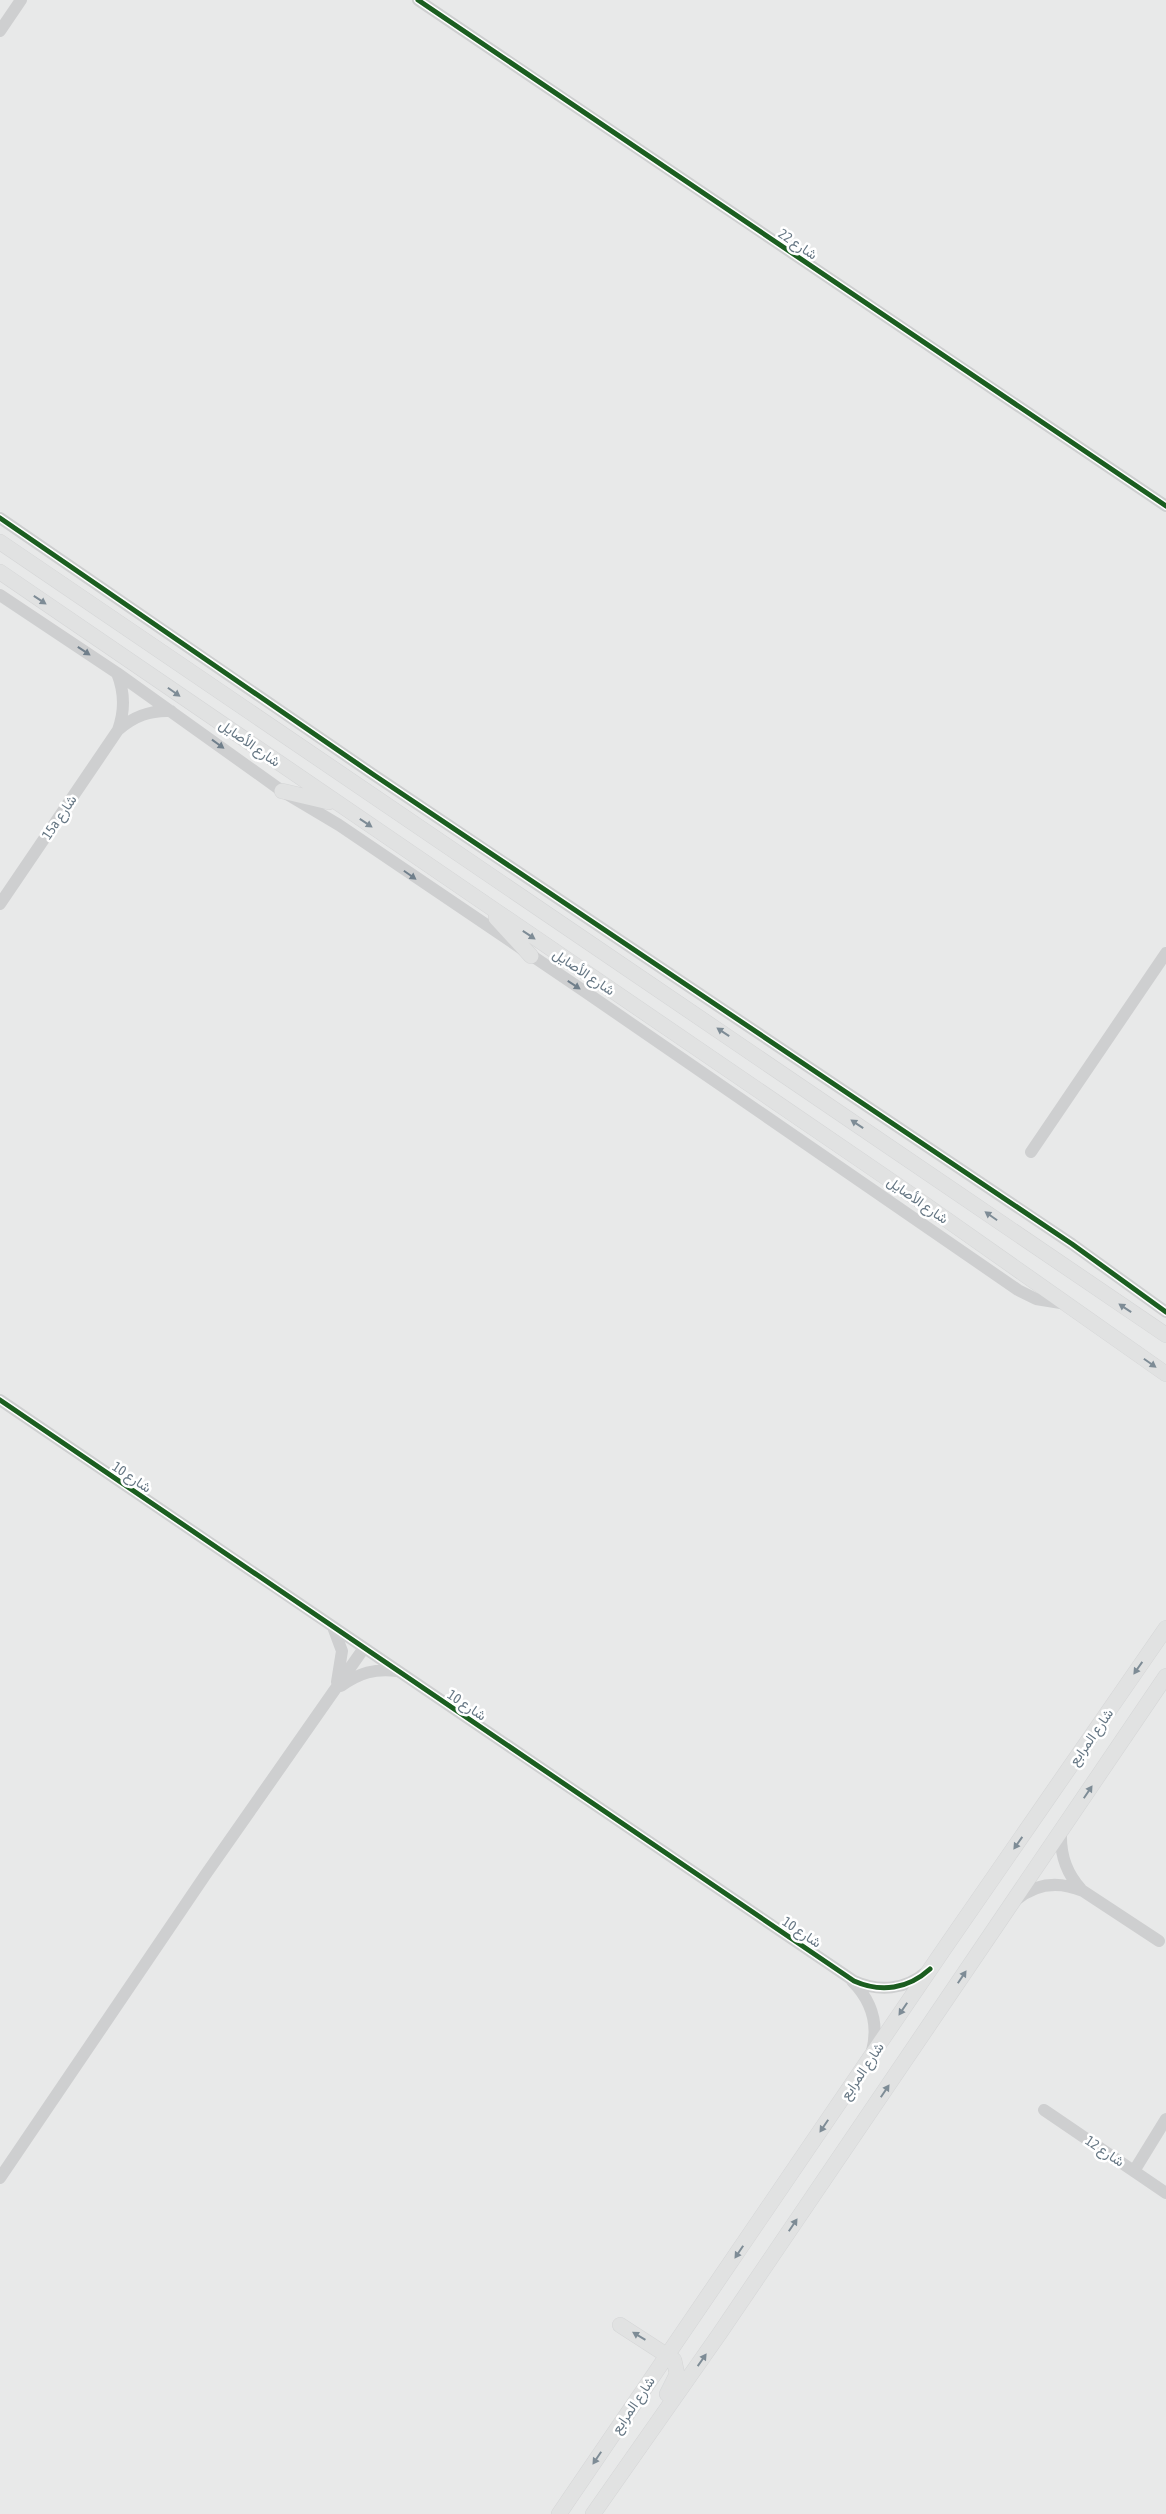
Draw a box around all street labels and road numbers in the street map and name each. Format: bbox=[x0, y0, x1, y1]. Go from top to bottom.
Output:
street label: شارع 22 bbox=[774, 225, 820, 265]
street label: شارع الأصايل bbox=[215, 716, 284, 772]
street label: 15a شارع bbox=[38, 792, 82, 844]
street label: شارع الأصايل bbox=[548, 946, 618, 1001]
street label: شارع الأصايل bbox=[883, 1173, 952, 1229]
street label: شارع 10 bbox=[108, 1458, 154, 1498]
street label: شارع 10 bbox=[443, 1686, 489, 1726]
street label: شارع المرابع bbox=[1066, 1706, 1119, 1770]
street label: شارع 10 bbox=[778, 1913, 824, 1953]
street label: شارع المرابع bbox=[837, 2039, 889, 2104]
street label: شارع 12 bbox=[1081, 2132, 1127, 2172]
street label: شارع المرابع bbox=[608, 2373, 660, 2438]

